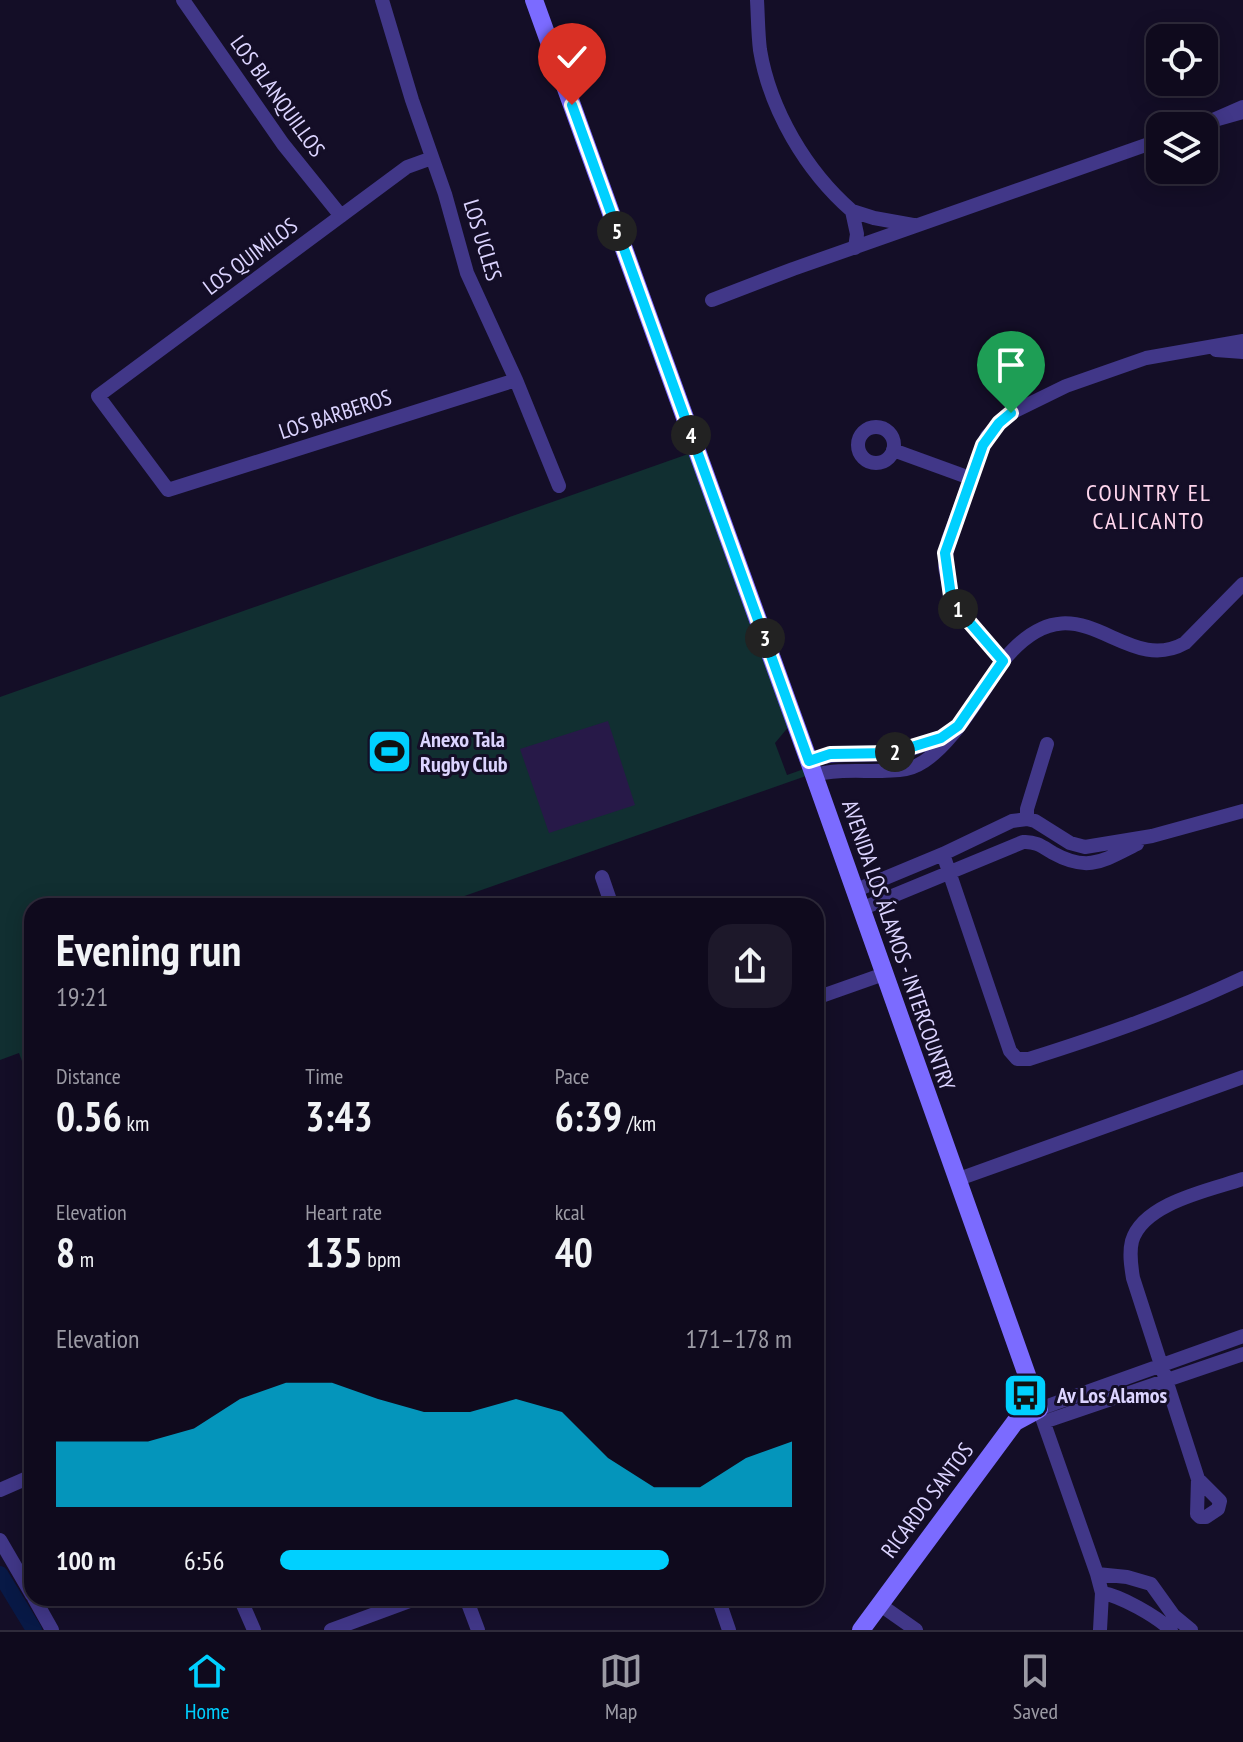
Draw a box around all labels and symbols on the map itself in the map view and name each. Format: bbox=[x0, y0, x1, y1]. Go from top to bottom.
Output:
pin bbox=[538, 23, 606, 105]
street label: LOS BLANQUILLOS bbox=[225, 30, 331, 162]
street label: LOS UCLES bbox=[457, 196, 509, 284]
street label: LOS QUIMILOS bbox=[197, 211, 303, 301]
pin: 5 bbox=[597, 211, 637, 251]
pin bbox=[977, 331, 1045, 413]
street label: LOS BARBEROS bbox=[275, 383, 395, 445]
pin: 4 bbox=[671, 415, 711, 455]
district label: COUNTRY EL CALICANTO bbox=[1086, 477, 1212, 536]
pin: 1 bbox=[938, 589, 978, 629]
pin: 3 bbox=[745, 618, 785, 658]
place label: Anexo Tala Rugby Club bbox=[419, 725, 508, 778]
sports icon: Anexo Tala Rugby Club bbox=[365, 728, 413, 776]
pin: 2 bbox=[875, 732, 915, 772]
street label: AVENIDA LOS ÁLAMOS - INTERCOUNTRY bbox=[836, 796, 962, 1094]
bus stop icon: Av Los Alamos bbox=[1002, 1371, 1050, 1419]
place label: Av Los Alamos bbox=[1056, 1381, 1167, 1409]
street label: RICARDO SANTOS bbox=[875, 1437, 979, 1563]

